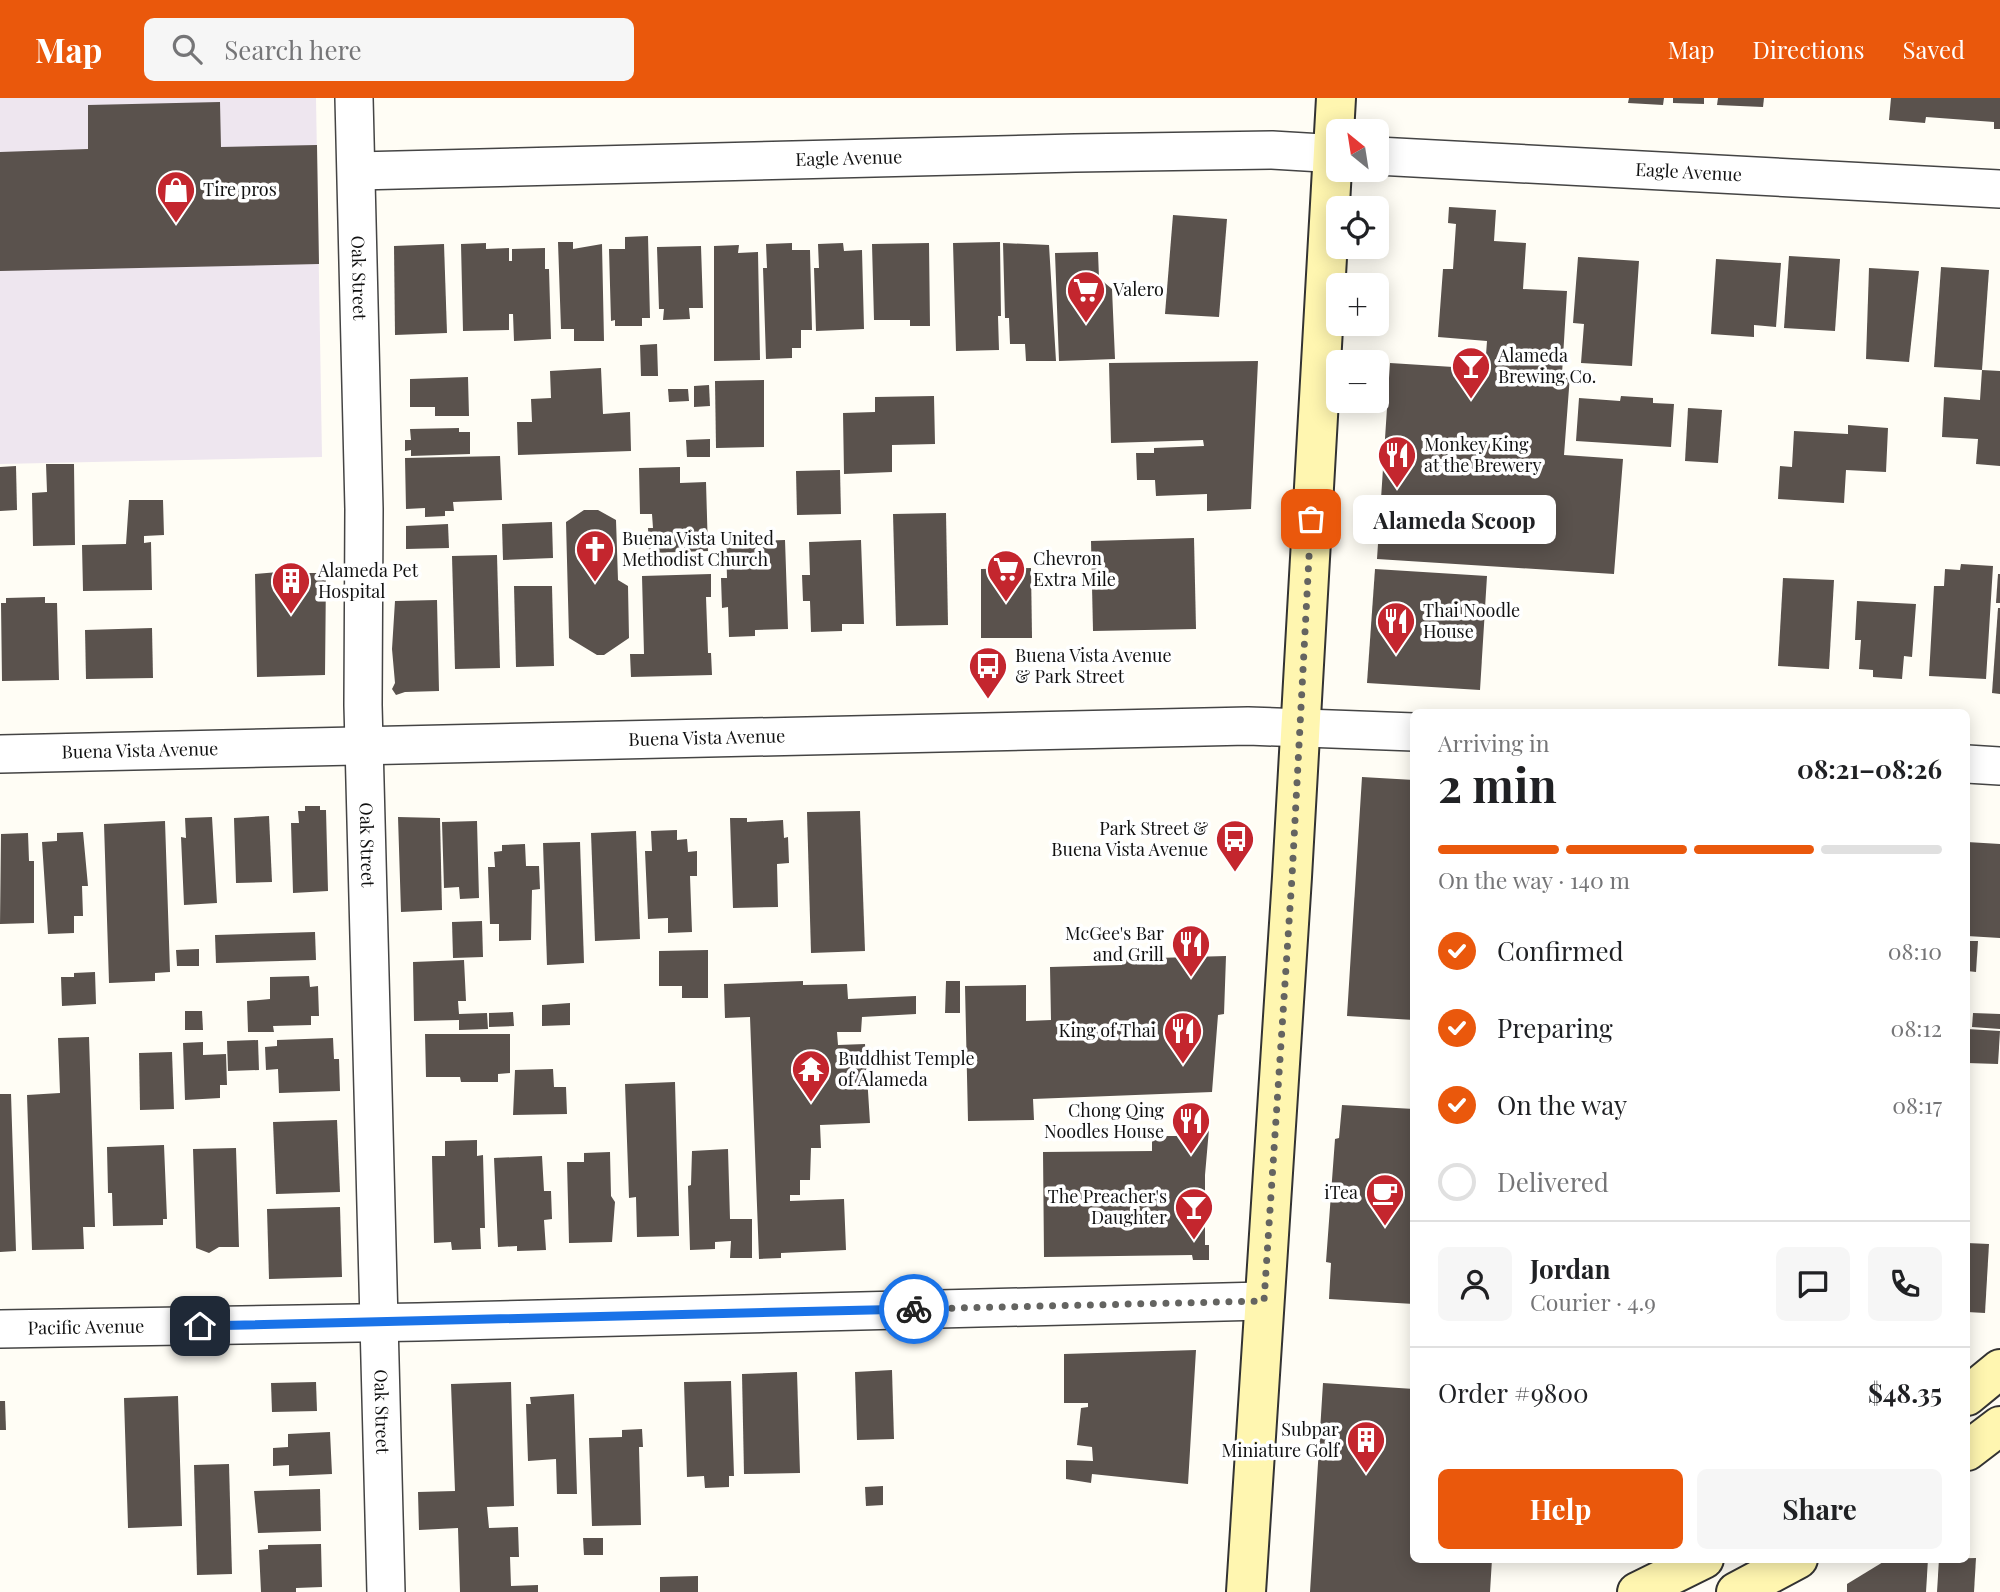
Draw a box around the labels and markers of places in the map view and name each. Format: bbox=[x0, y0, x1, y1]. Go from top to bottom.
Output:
shop icon: Tire pros bbox=[155, 169, 197, 224]
place label: Tire pros bbox=[203, 177, 277, 201]
supermarket icon: Valero bbox=[1065, 269, 1107, 324]
place label: Valero bbox=[1112, 277, 1164, 301]
place label: Alameda Brewing Co. bbox=[1497, 343, 1596, 388]
bar icon: Alameda Brewing Co. bbox=[1450, 345, 1492, 400]
place label: Monkey King at the Brewery bbox=[1424, 432, 1542, 477]
restaurant icon: Monkey King at the Brewery bbox=[1376, 434, 1418, 489]
pin bbox=[1281, 489, 1341, 549]
callout: Alameda Scoop bbox=[1353, 494, 1556, 544]
place label: Buena Vista United Methodist Church bbox=[622, 526, 774, 571]
church icon: Buena Vista United Methodist Church bbox=[574, 528, 616, 583]
place label: Chevron Extra Mile bbox=[1033, 546, 1116, 591]
supermarket icon: Chevron Extra Mile bbox=[985, 548, 1027, 603]
place label: Alameda Pet Hospital bbox=[317, 558, 419, 603]
building icon: Alameda Pet Hospital bbox=[270, 560, 312, 615]
place label: Thai Noodle House bbox=[1423, 598, 1520, 643]
restaurant icon: Thai Noodle House bbox=[1375, 600, 1417, 655]
place label: Buena Vista Avenue & Park Street bbox=[1015, 643, 1172, 688]
bus stop icon: Buena Vista Avenue & Park Street bbox=[967, 645, 1009, 700]
place label: Park Street & Buena Vista Avenue bbox=[1051, 816, 1208, 861]
bus stop icon: Park Street & Buena Vista Avenue bbox=[1214, 818, 1256, 873]
place label: McGee's Bar and Grill bbox=[1065, 921, 1164, 966]
restaurant icon: McGee's Bar and Grill bbox=[1170, 923, 1212, 978]
restaurant icon: King of Thai bbox=[1162, 1010, 1204, 1065]
place label: King of Thai bbox=[1059, 1018, 1156, 1042]
place label: Buddhist Temple of Alameda bbox=[838, 1046, 975, 1091]
temple icon: Buddhist Temple of Alameda bbox=[790, 1048, 832, 1103]
place label: Chong Qing Noodles House bbox=[1044, 1098, 1164, 1143]
restaurant icon: Chong Qing Noodles House bbox=[1170, 1100, 1212, 1155]
cafe icon: iTea bbox=[1364, 1172, 1406, 1227]
place label: iTea bbox=[1324, 1180, 1358, 1204]
place label: The Preacher's Daughter bbox=[1048, 1184, 1167, 1229]
bar icon: The Preacher's Daughter bbox=[1173, 1186, 1215, 1241]
pin bbox=[170, 1296, 230, 1356]
place label: Subpar Miniature Golf bbox=[1222, 1417, 1341, 1462]
building icon: Subpar Miniature Golf bbox=[1345, 1419, 1387, 1474]

